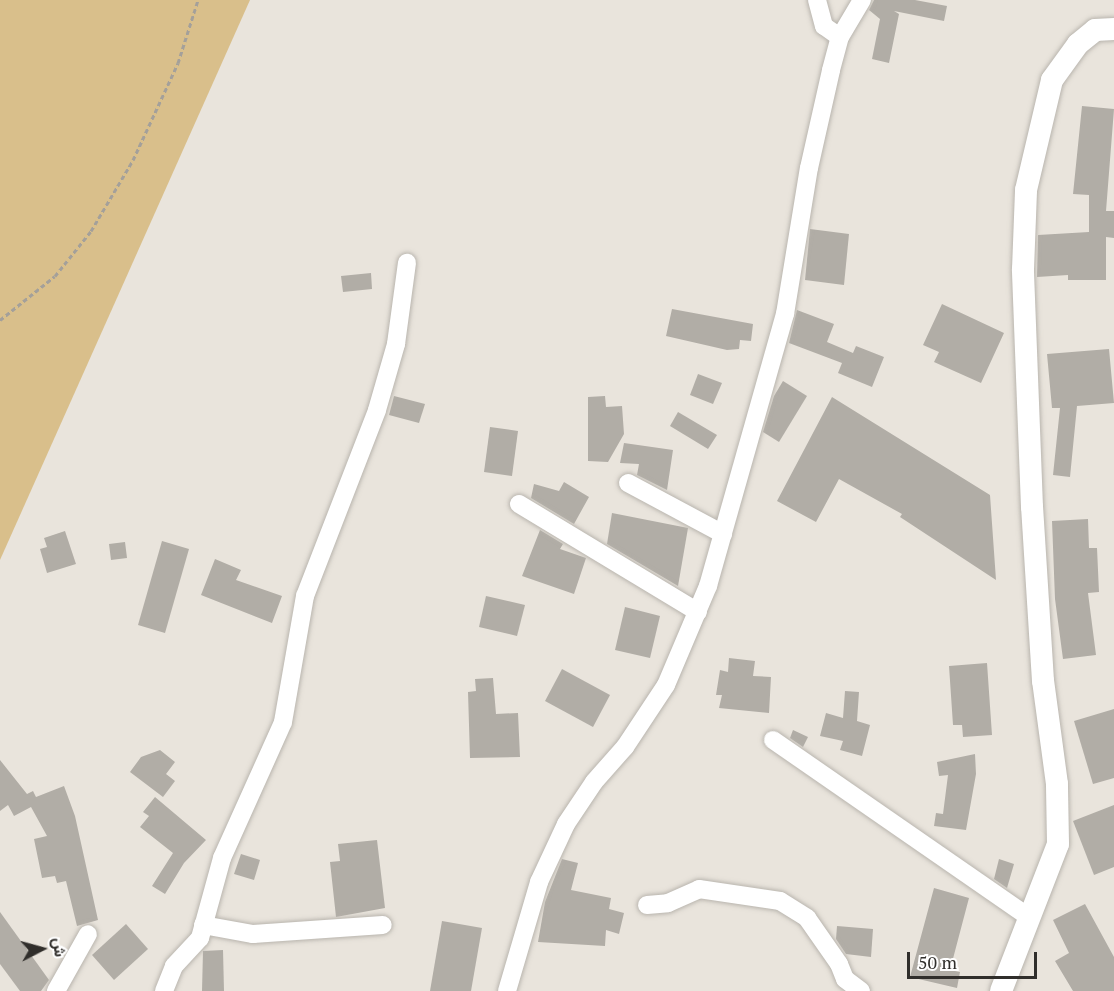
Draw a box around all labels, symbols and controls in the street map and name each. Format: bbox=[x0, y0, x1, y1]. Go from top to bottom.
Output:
north arrow bbox=[12, 919, 72, 979]
text: ش bbox=[48, 936, 72, 958]
scale bar bbox=[910, 940, 1040, 978]
text: 50 m bbox=[918, 950, 957, 974]

